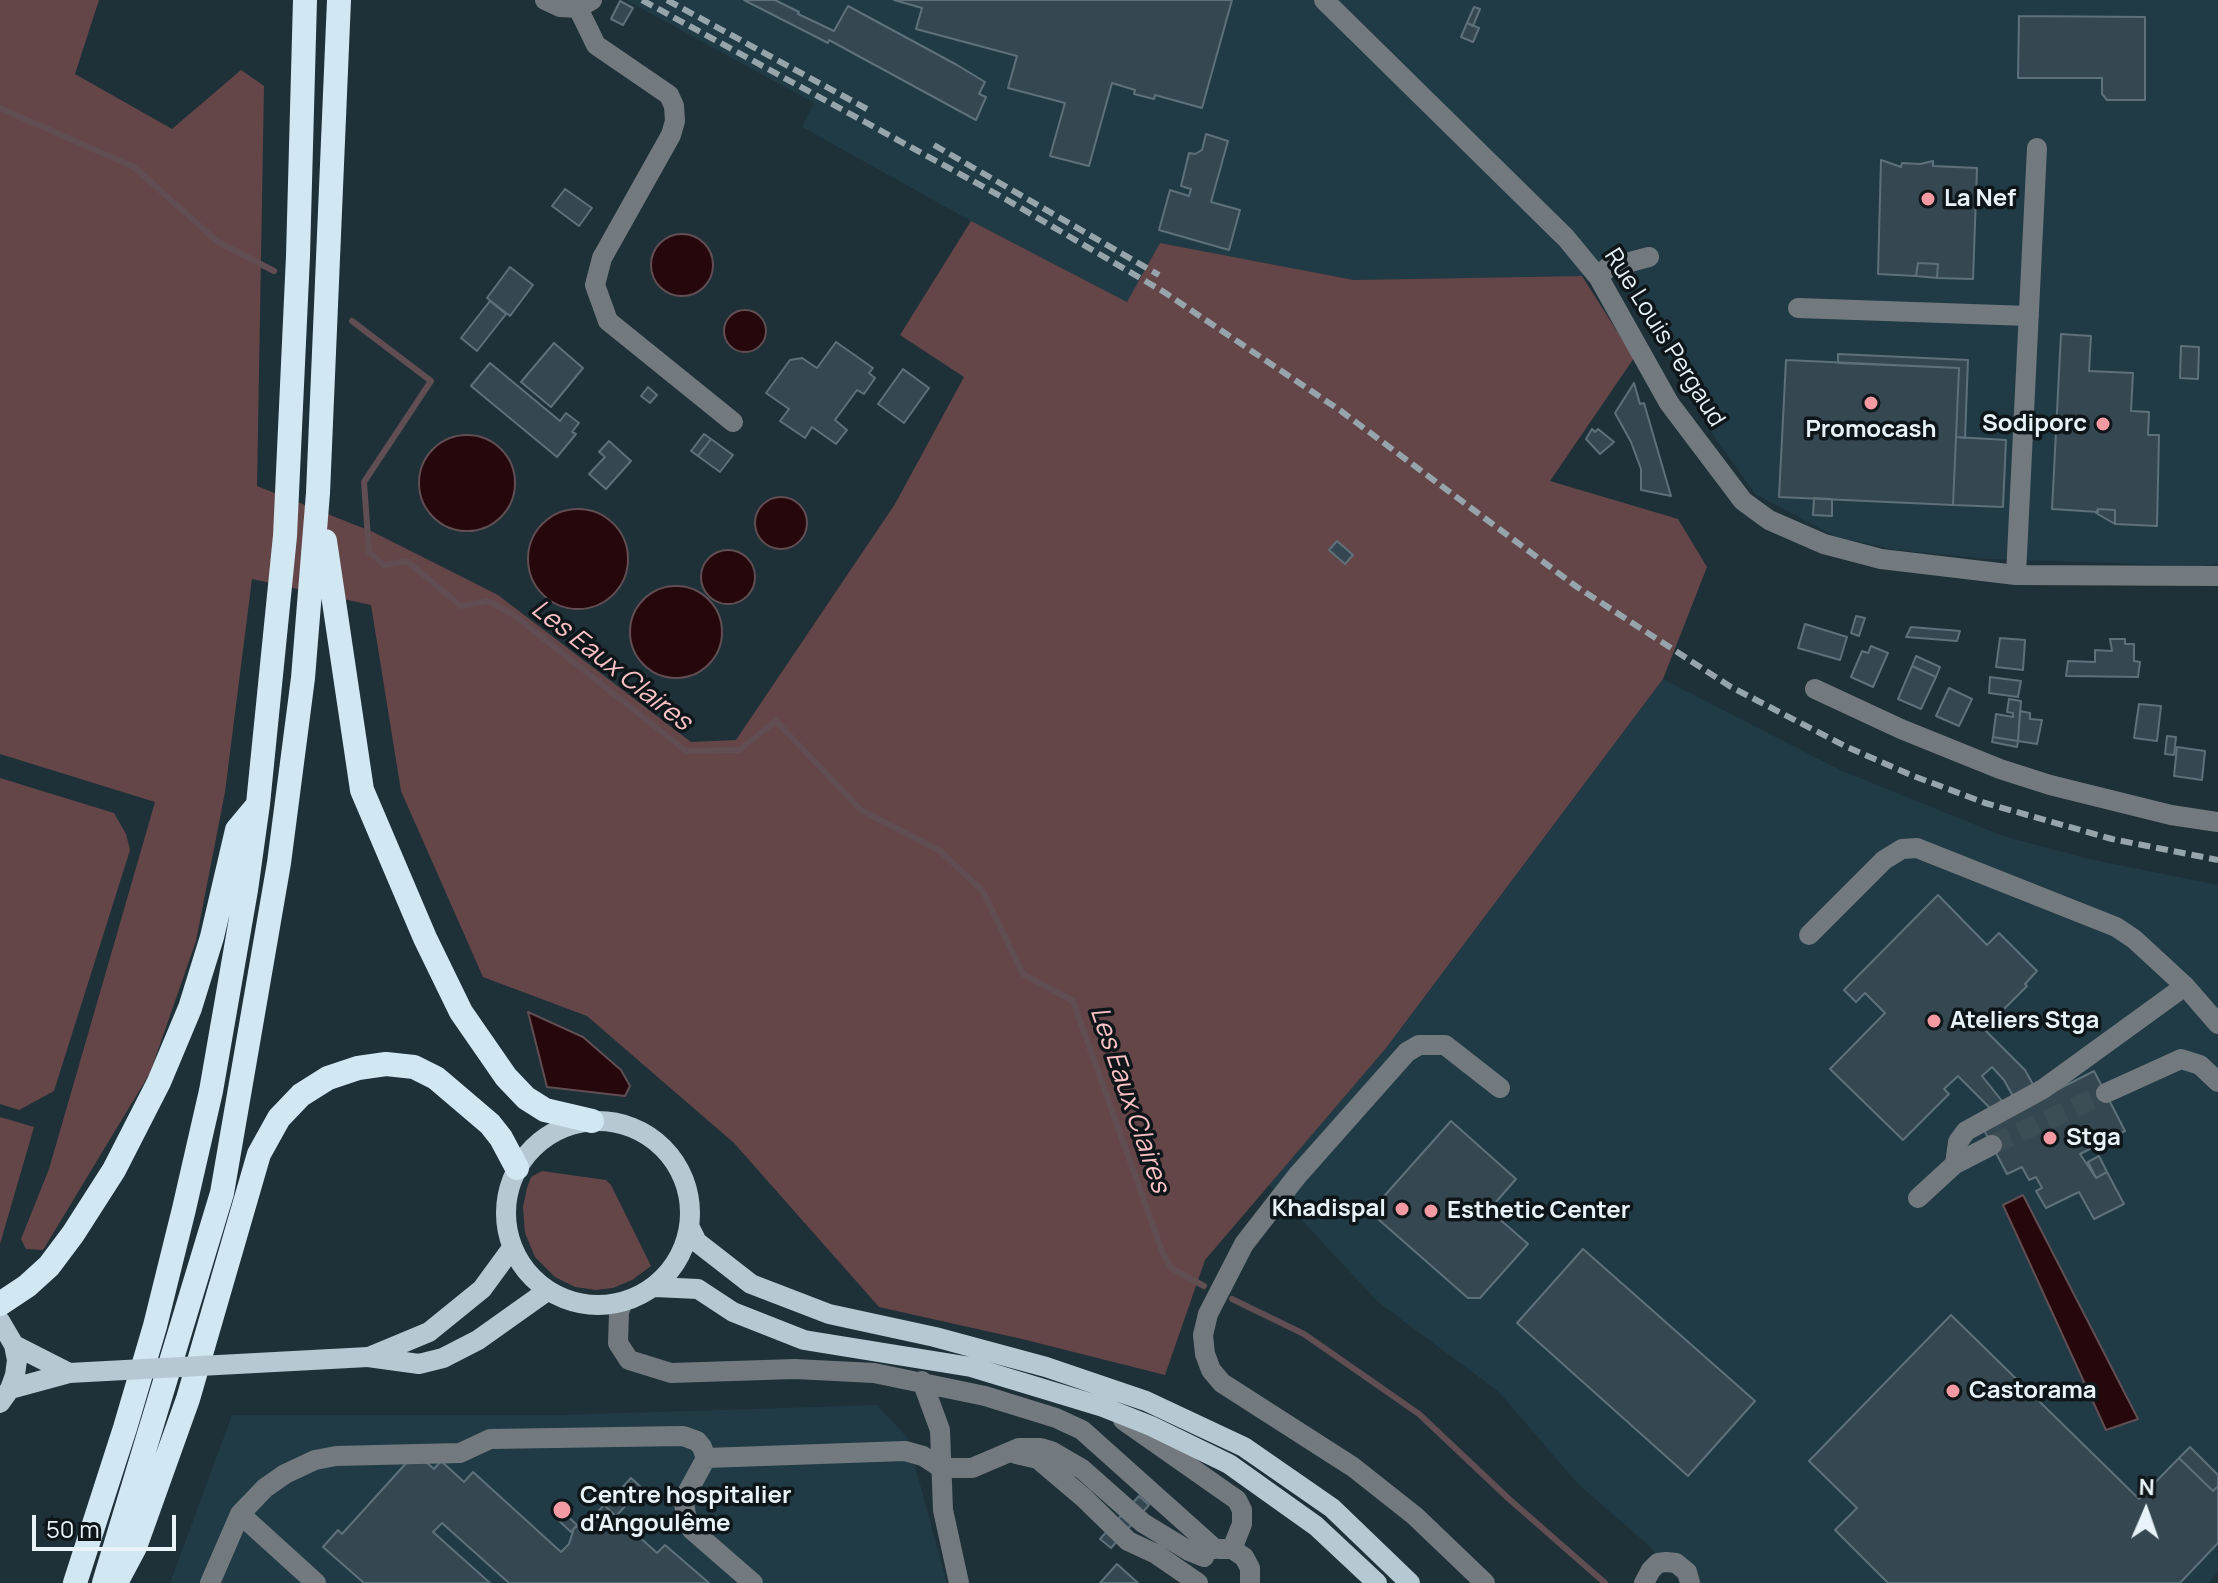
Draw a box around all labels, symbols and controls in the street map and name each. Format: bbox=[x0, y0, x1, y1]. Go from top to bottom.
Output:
place label: La Nef bbox=[1944, 185, 2016, 213]
marker: La Nef bbox=[1919, 190, 1937, 208]
street label: Rue Louis Pergaud bbox=[1598, 244, 1730, 432]
marker: Promocash bbox=[1862, 394, 1880, 412]
place label: Sodiporc bbox=[1982, 410, 2087, 438]
marker: Sodiporc bbox=[2094, 415, 2112, 433]
place label: Promocash bbox=[1805, 416, 1937, 444]
water label: Les Eaux Claires bbox=[525, 594, 697, 738]
water label: Les Eaux Claires bbox=[1083, 1003, 1175, 1197]
place label: Ateliers Stga bbox=[1950, 1007, 2099, 1035]
marker: Ateliers Stga bbox=[1925, 1012, 1943, 1030]
place label: Stga bbox=[2066, 1124, 2121, 1152]
marker: Stga bbox=[2041, 1129, 2059, 1147]
place label: Khadispal bbox=[1272, 1195, 1386, 1223]
place label: Esthetic Center bbox=[1447, 1197, 1630, 1225]
marker: Khadispal bbox=[1393, 1200, 1411, 1218]
marker: Esthetic Center bbox=[1422, 1202, 1440, 1220]
place label: Castorama bbox=[1969, 1377, 2097, 1405]
marker: Castorama bbox=[1944, 1382, 1962, 1400]
north arrow bbox=[2106, 1471, 2186, 1551]
text: N bbox=[2138, 1472, 2155, 1502]
place label: Centre hospitalier d'Angoulême bbox=[580, 1482, 792, 1538]
scale bar bbox=[36, 1499, 180, 1549]
marker: Centre hospitalier d'Angoulême bbox=[551, 1499, 573, 1521]
text: 50 m bbox=[46, 1512, 100, 1545]

